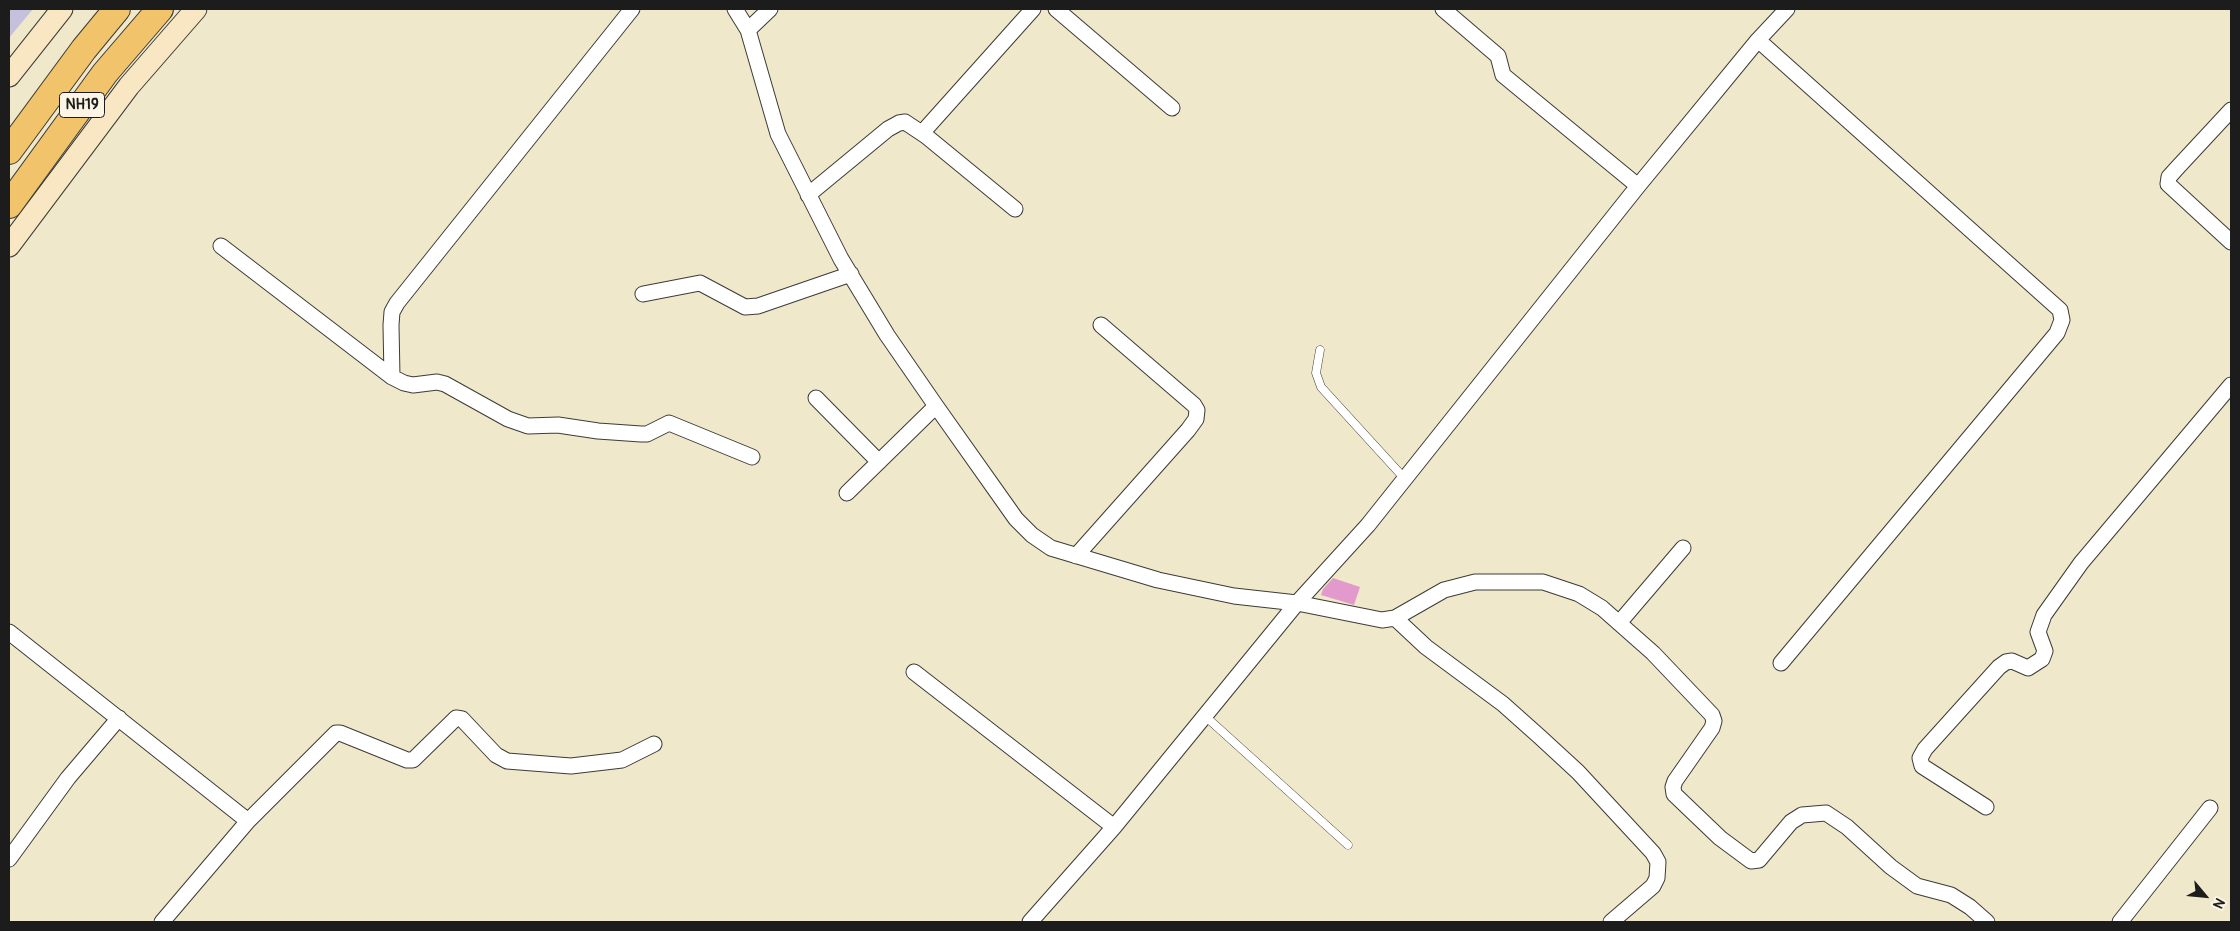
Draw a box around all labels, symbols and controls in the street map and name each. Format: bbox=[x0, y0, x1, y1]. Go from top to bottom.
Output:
road number: NH19 bbox=[59, 92, 104, 118]
north arrow bbox=[2180, 871, 2230, 921]
text: N bbox=[2209, 895, 2228, 911]

